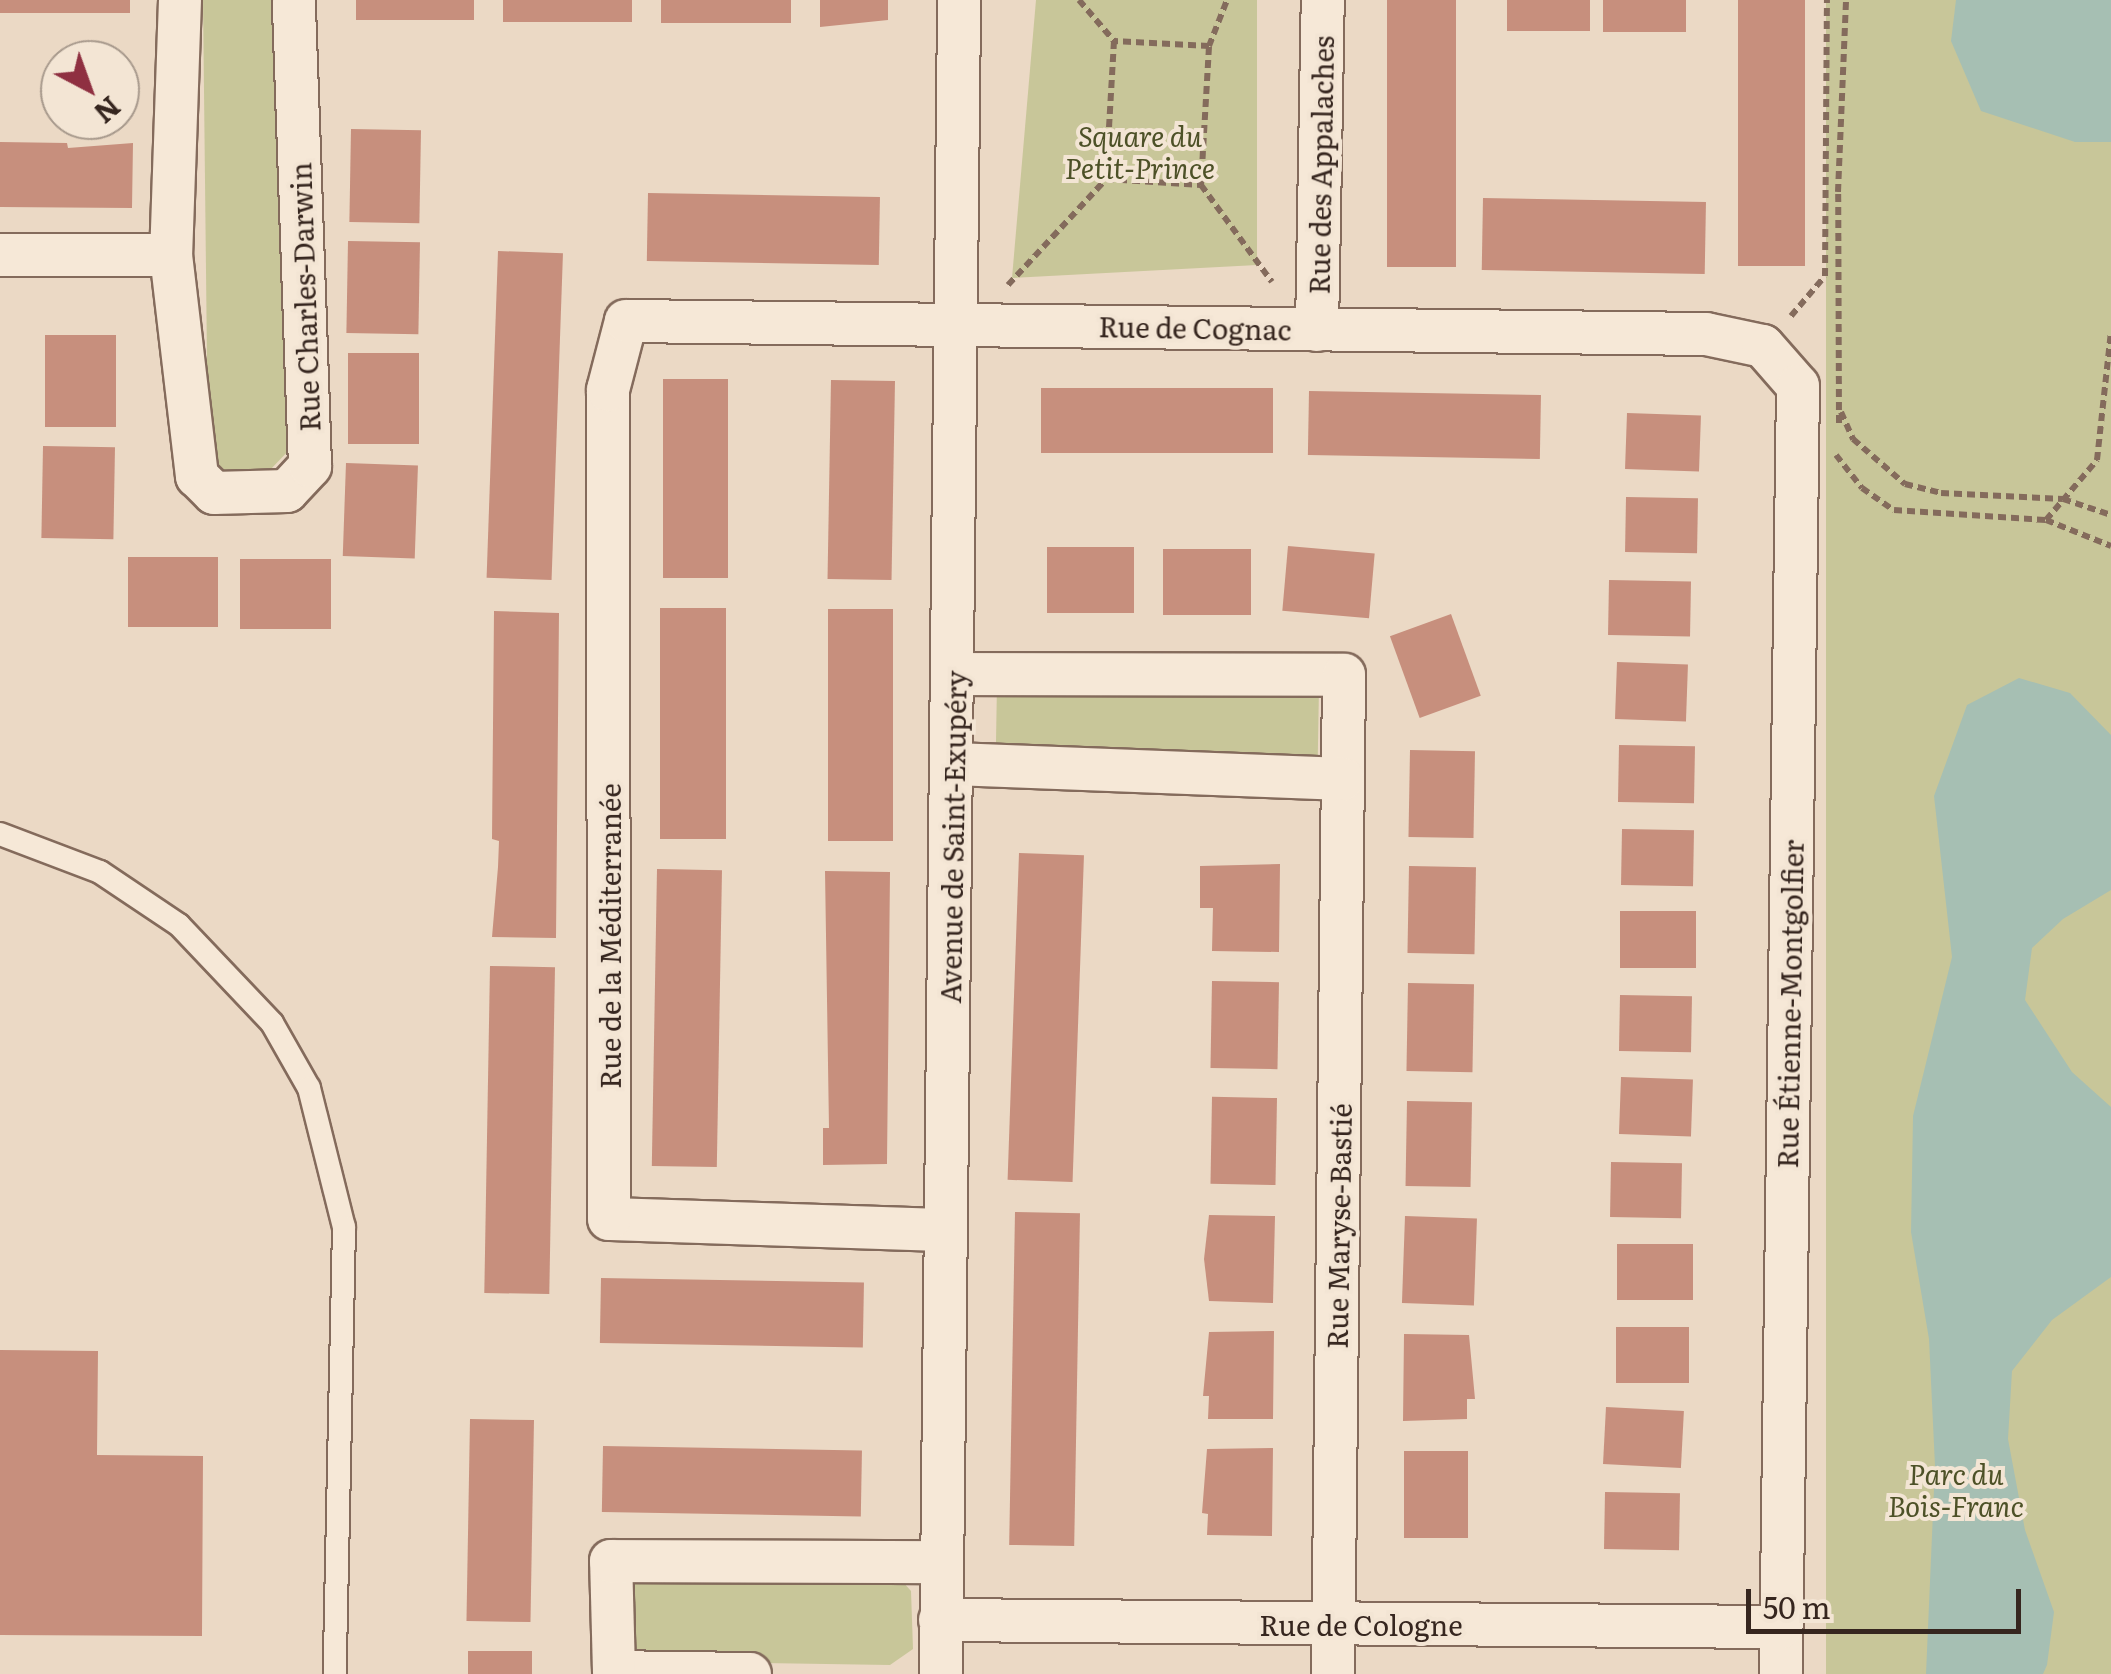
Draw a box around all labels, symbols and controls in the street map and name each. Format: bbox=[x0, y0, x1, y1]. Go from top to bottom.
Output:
street label: Rue des Appalaches bbox=[1301, 35, 1339, 295]
north arrow bbox=[40, 40, 140, 140]
text: N bbox=[86, 88, 131, 135]
park label: Square du Petit-Prince bbox=[1065, 118, 1215, 184]
street label: Rue Charles-Darwin bbox=[283, 162, 325, 432]
street label: Rue de Cognac bbox=[1098, 309, 1292, 345]
street label: Avenue de Saint-Exupéry bbox=[932, 670, 972, 1004]
street label: Rue de la Méditerranée bbox=[592, 783, 626, 1089]
street label: Rue Étienne-Montgolfier bbox=[1769, 839, 1809, 1169]
street label: Rue Maryse-Bastié bbox=[1319, 1103, 1357, 1349]
park label: Parc du Bois-Franc bbox=[1888, 1456, 2024, 1522]
scale bar bbox=[1751, 1569, 2026, 1631]
text: 50 m bbox=[1763, 1584, 1831, 1628]
street label: Rue de Cologne bbox=[1259, 1607, 1463, 1641]

